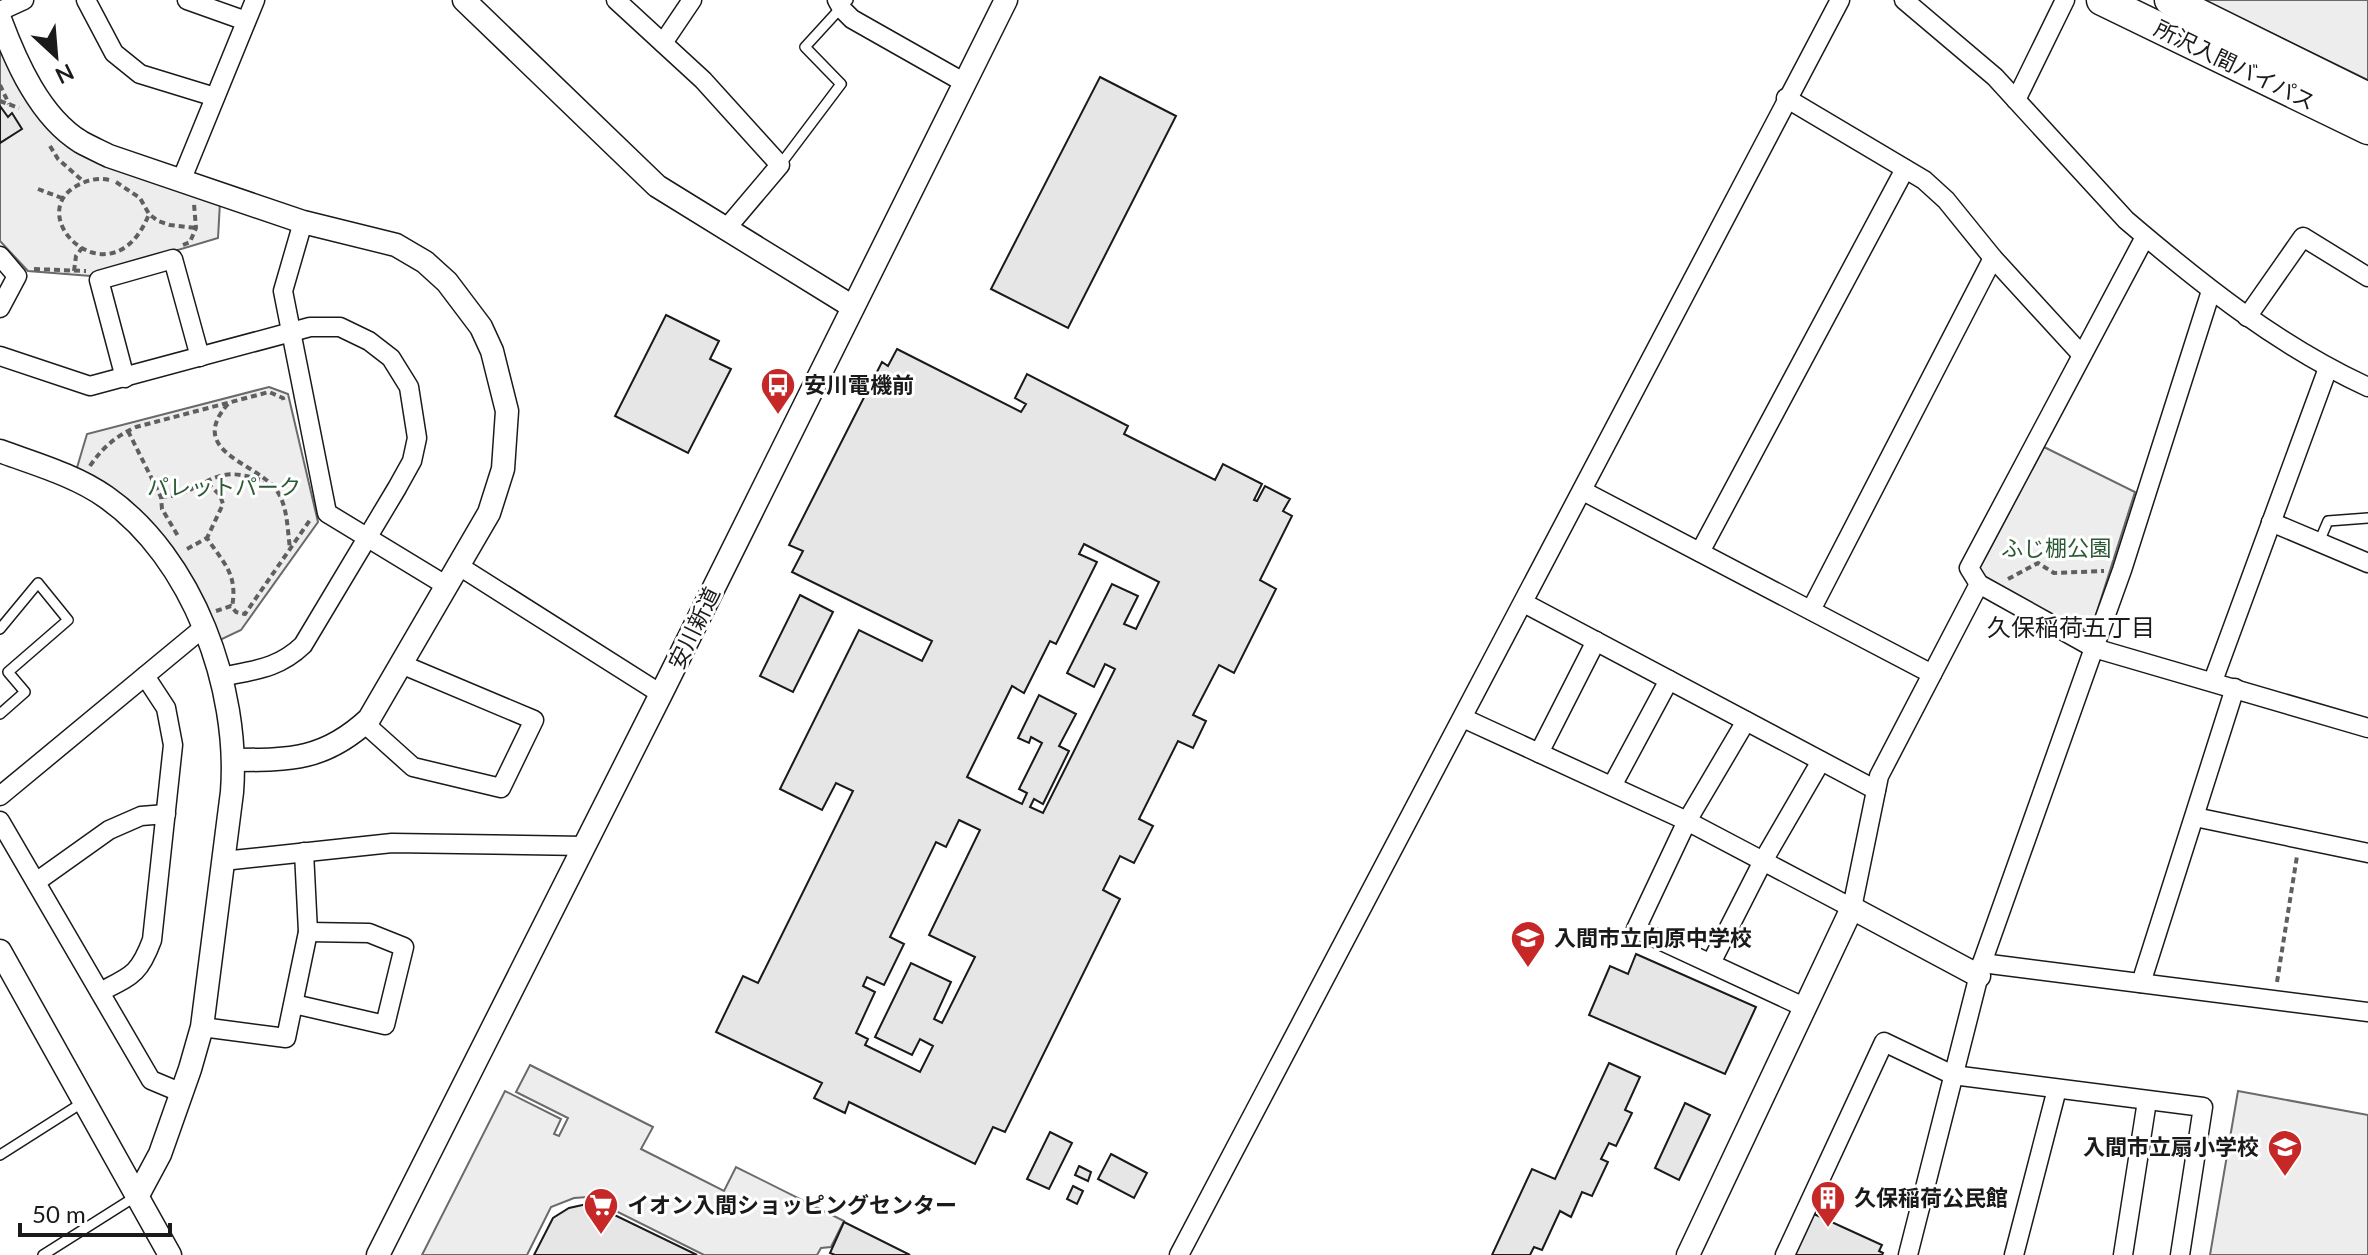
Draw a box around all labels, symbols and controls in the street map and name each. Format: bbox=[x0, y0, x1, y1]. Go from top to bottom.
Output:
street label: 所沢入間バイパス bbox=[2150, 14, 2320, 115]
north arrow bbox=[16, 16, 96, 96]
text: N bbox=[51, 59, 79, 90]
bus stop icon: 安川電機前 bbox=[759, 366, 797, 416]
place label: 安川電機前 bbox=[804, 371, 914, 398]
park label: パレットパーク bbox=[147, 473, 301, 500]
park label: ふじ棚公園 bbox=[2001, 534, 2111, 561]
street label: 安川新道 bbox=[662, 582, 725, 673]
district label: 久保稲荷五丁目 bbox=[1987, 612, 2155, 641]
school or university icon: 入間市立向原中学校 bbox=[1509, 919, 1547, 969]
place label: 入間市立向原中学校 bbox=[1554, 924, 1752, 951]
school or university icon: 入間市立扇小学校 bbox=[2266, 1128, 2304, 1178]
place label: 入間市立扇小学校 bbox=[2083, 1133, 2259, 1160]
building icon: 久保稲荷公民館 bbox=[1809, 1179, 1847, 1229]
place label: 久保稲荷公民館 bbox=[1854, 1184, 2008, 1211]
supermarket icon: イオン入間ショッピングセンター bbox=[582, 1186, 620, 1236]
scale bar bbox=[20, 1187, 170, 1237]
place label: イオン入間ショッピングセンター bbox=[627, 1191, 957, 1218]
text: 50 m bbox=[32, 1199, 86, 1228]

